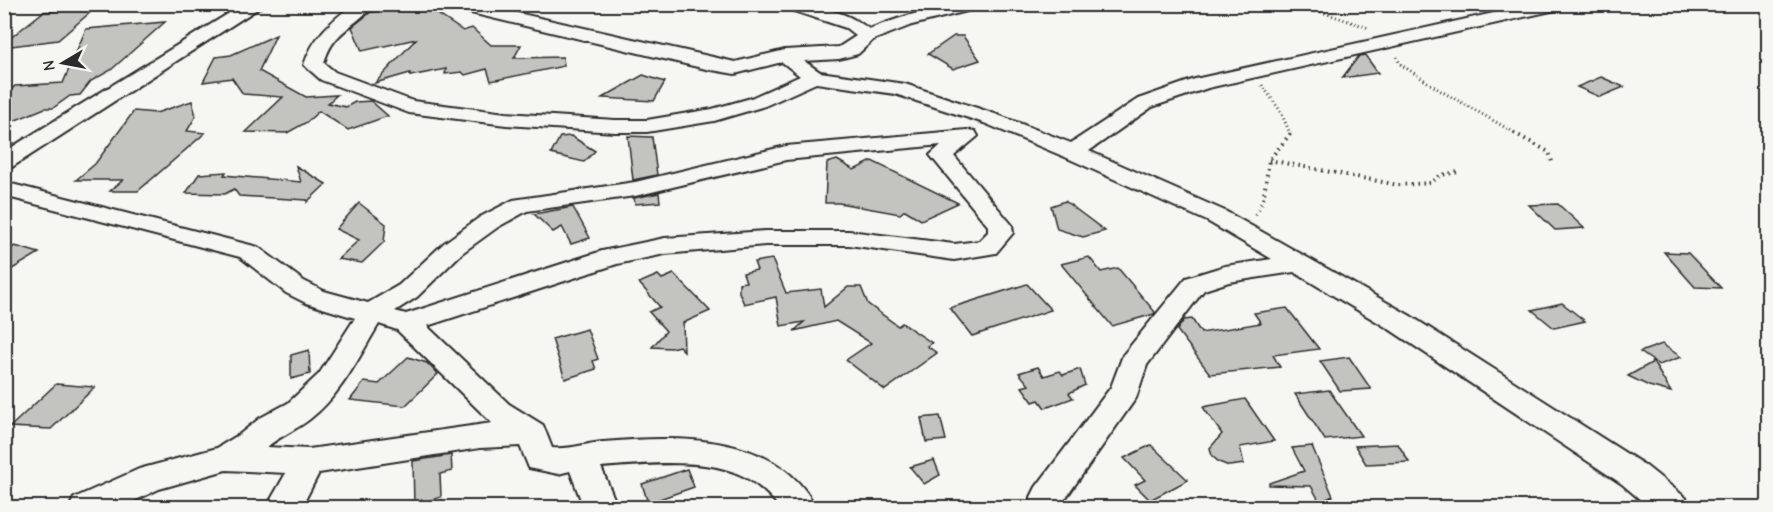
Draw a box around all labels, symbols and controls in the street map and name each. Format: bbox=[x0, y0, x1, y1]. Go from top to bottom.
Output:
north arrow bbox=[33, 33, 93, 93]
text: N bbox=[39, 59, 59, 72]

